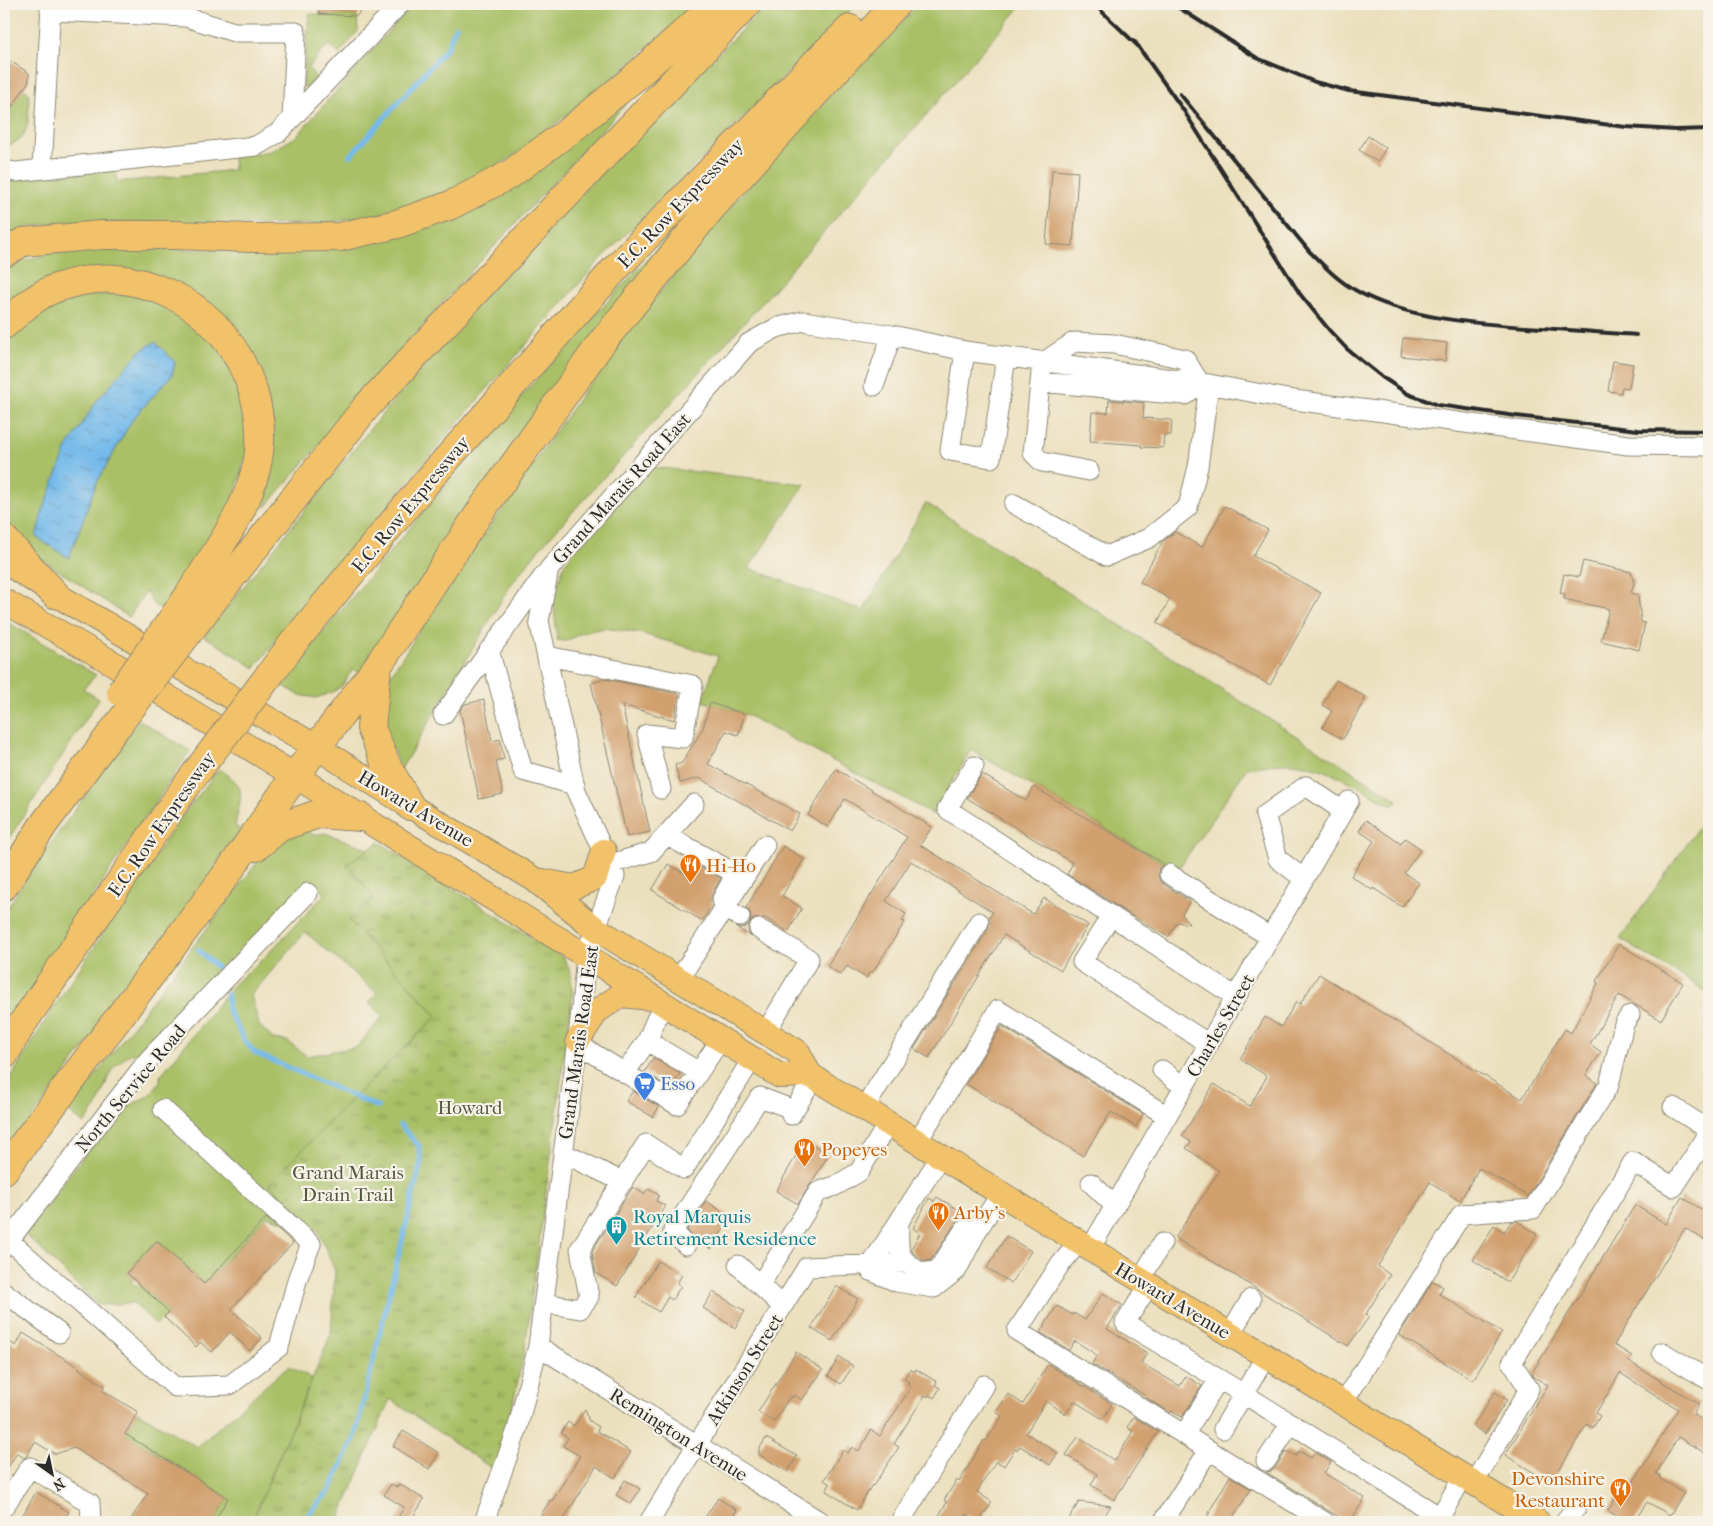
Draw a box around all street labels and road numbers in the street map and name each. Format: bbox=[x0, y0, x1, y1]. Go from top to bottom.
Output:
street label: E.C. Row Expressway bbox=[613, 134, 749, 273]
street label: Grand Marais Road East bbox=[548, 408, 696, 569]
street label: E.C. Row Expressway bbox=[347, 431, 475, 577]
street label: E.C. Row Expressway bbox=[104, 747, 221, 901]
street label: Howard Avenue bbox=[354, 766, 477, 852]
street label: Grand Marais Road East bbox=[554, 943, 604, 1141]
street label: Charles Street bbox=[1182, 970, 1259, 1081]
street label: North Service Road bbox=[71, 1020, 191, 1157]
street label: Howard Avenue bbox=[1111, 1258, 1234, 1344]
street label: Atkinson Street bbox=[701, 1310, 788, 1430]
street label: Remington Avenue bbox=[605, 1384, 752, 1486]

